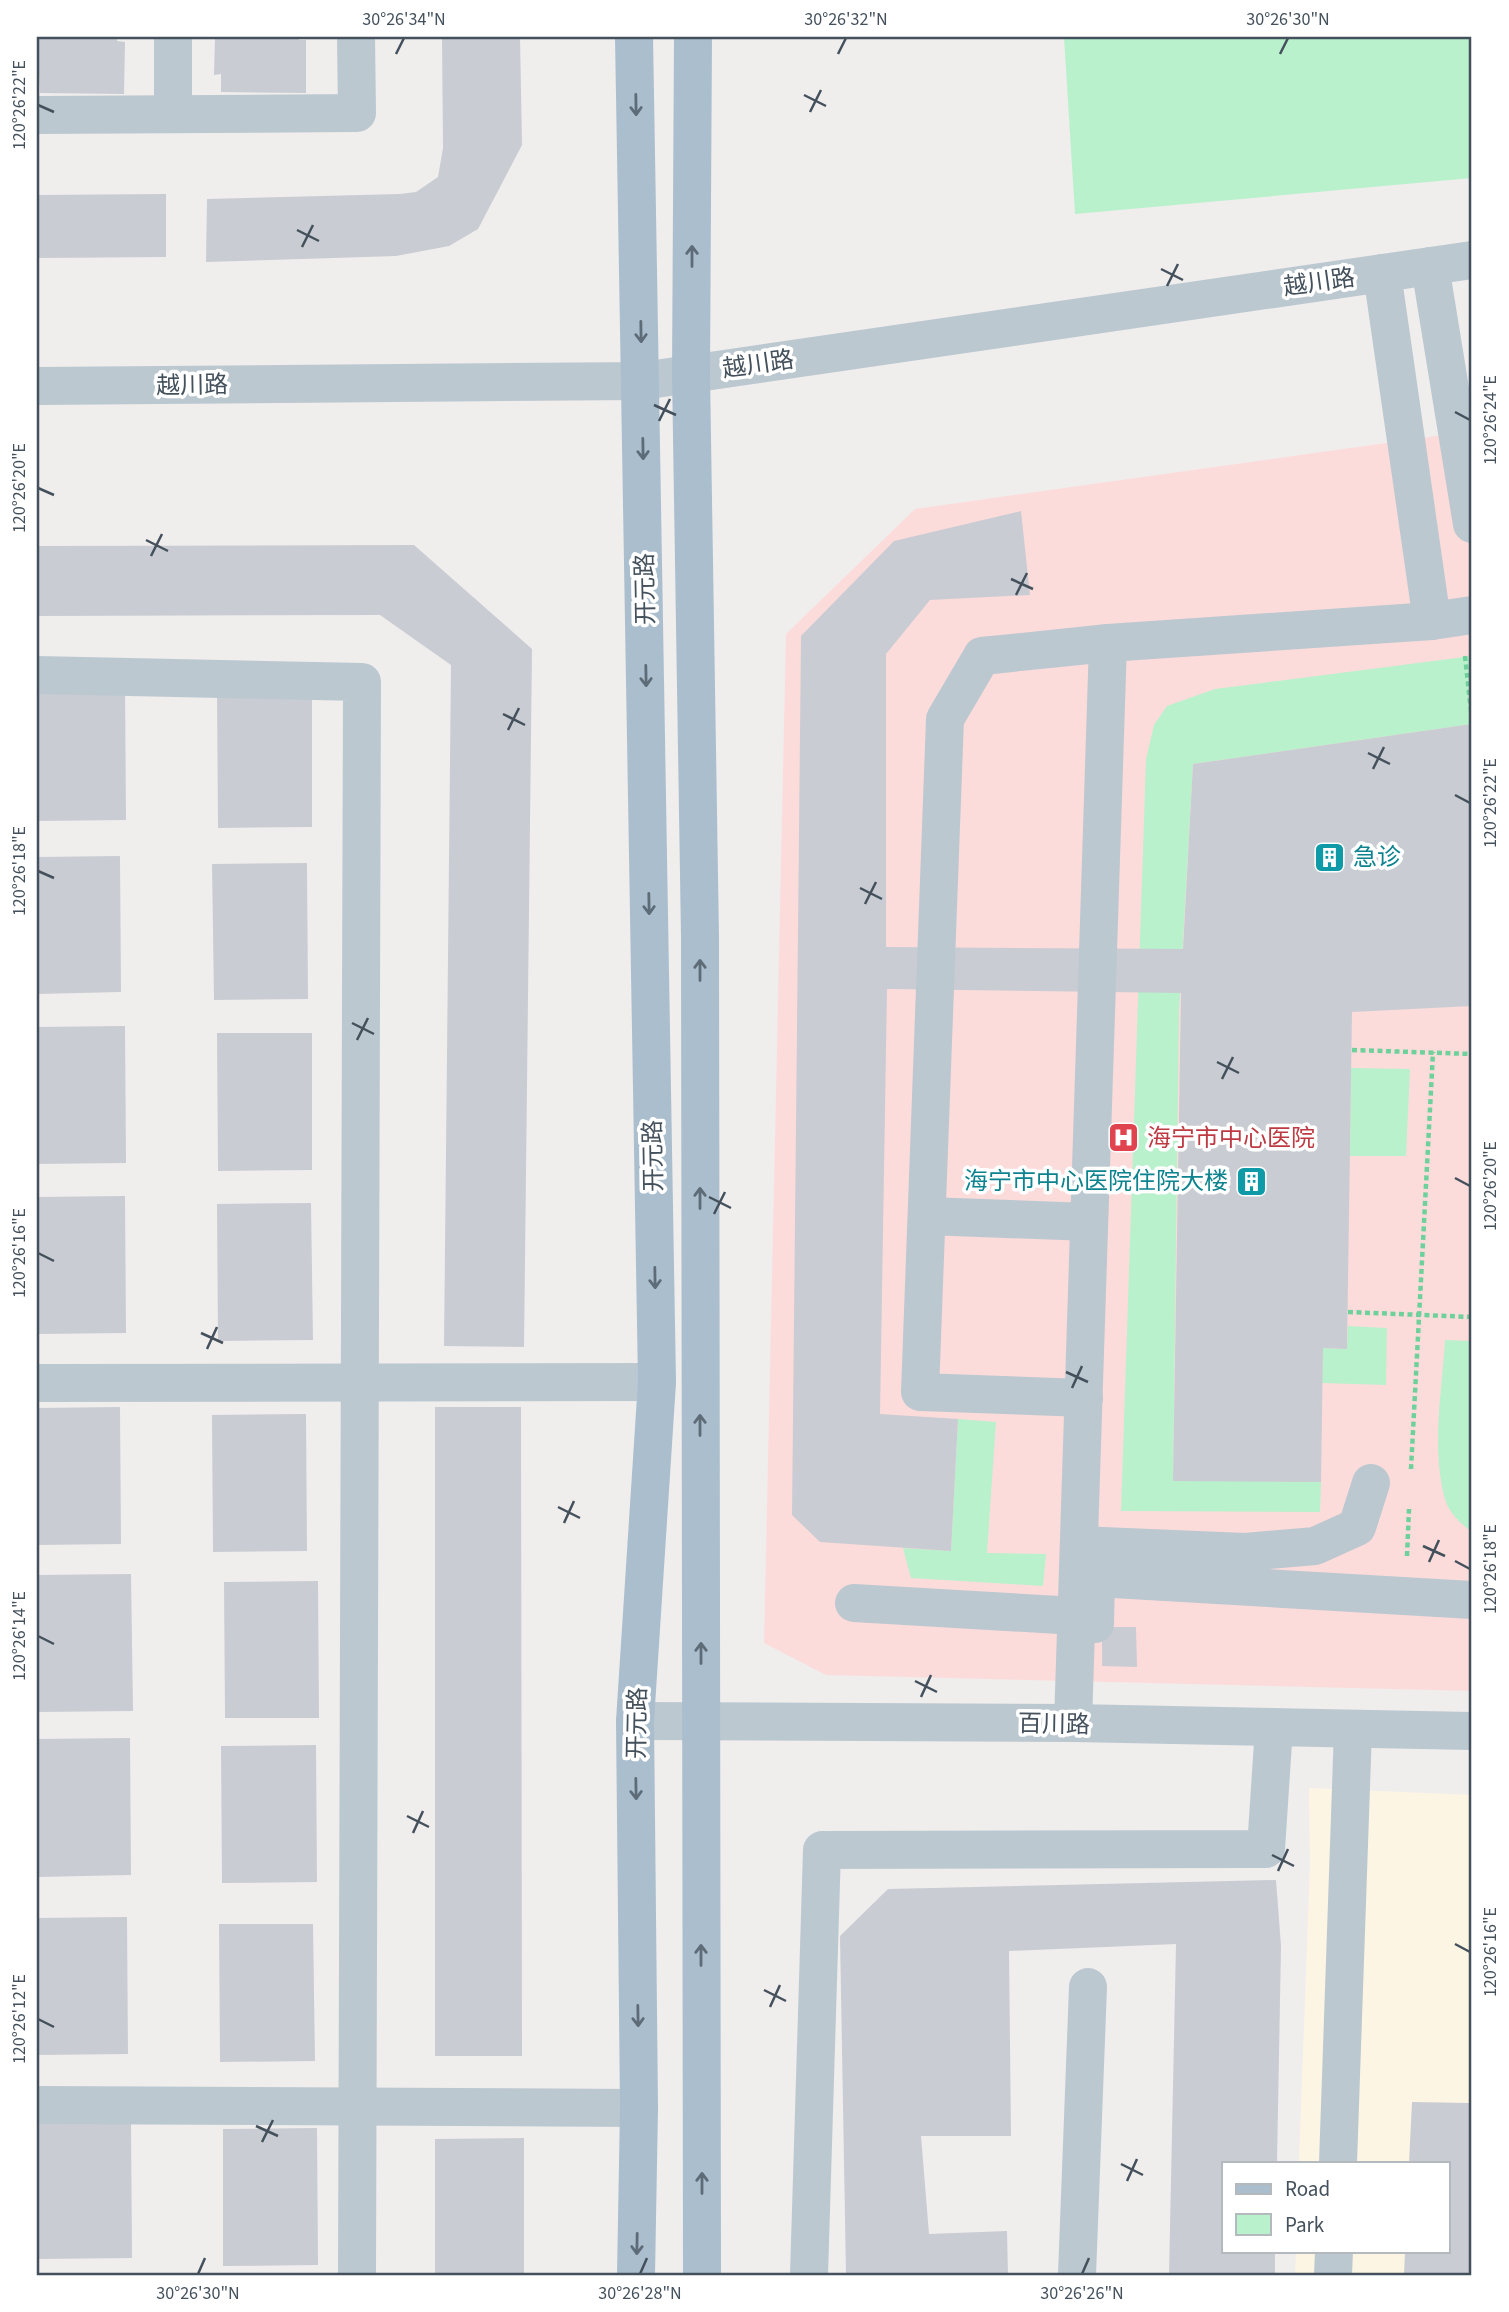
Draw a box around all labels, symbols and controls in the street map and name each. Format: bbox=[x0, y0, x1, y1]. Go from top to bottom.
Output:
text: 30°26'34"N bbox=[362, 7, 446, 32]
text: 30°26'32"N bbox=[804, 7, 888, 32]
text: 30°26'30"N bbox=[1246, 7, 1330, 32]
text: 120°26'22"E bbox=[7, 60, 32, 150]
one-way arrow bbox=[629, 93, 643, 116]
one-way arrow bbox=[685, 245, 699, 268]
street label: 越川路 bbox=[1281, 260, 1357, 305]
one-way arrow bbox=[634, 321, 647, 344]
street label: 越川路 bbox=[720, 342, 796, 387]
street label: 越川路 bbox=[156, 367, 228, 404]
text: 120°26'24"E bbox=[1478, 375, 1503, 465]
one-way arrow bbox=[636, 437, 650, 460]
text: 120°26'20"E bbox=[7, 443, 32, 533]
street label: 开元路 bbox=[627, 553, 664, 625]
one-way arrow bbox=[639, 664, 653, 687]
text: 120°26'22"E bbox=[1478, 758, 1503, 848]
text: 120°26'18"E bbox=[7, 826, 32, 916]
building icon: 急诊 bbox=[1313, 840, 1347, 874]
place label: 急诊 bbox=[1353, 840, 1401, 875]
one-way arrow bbox=[643, 892, 656, 915]
one-way arrow bbox=[693, 959, 707, 982]
street label: 开元路 bbox=[635, 1120, 672, 1192]
hospital icon: 海宁市中心医院 bbox=[1107, 1121, 1141, 1155]
place label: 海宁市中心医院 bbox=[1147, 1121, 1315, 1156]
text: 120°26'20"E bbox=[1478, 1141, 1503, 1231]
place label: 海宁市中心医院住院大楼 bbox=[964, 1164, 1228, 1199]
building icon: 海宁市中心医院住院大楼 bbox=[1234, 1164, 1268, 1198]
one-way arrow bbox=[693, 1187, 707, 1210]
text: 120°26'16"E bbox=[7, 1208, 32, 1298]
one-way arrow bbox=[648, 1266, 662, 1289]
one-way arrow bbox=[693, 1414, 707, 1437]
text: 120°26'18"E bbox=[1478, 1524, 1503, 1614]
text: 120°26'14"E bbox=[7, 1591, 32, 1681]
one-way arrow bbox=[694, 1642, 708, 1665]
street label: 开元路 bbox=[619, 1687, 656, 1759]
street label: 百川路 bbox=[1018, 1706, 1090, 1743]
one-way arrow bbox=[629, 1777, 642, 1800]
text: 120°26'16"E bbox=[1478, 1907, 1503, 1997]
one-way arrow bbox=[694, 1944, 708, 1967]
text: 120°26'12"E bbox=[7, 1974, 32, 2064]
one-way arrow bbox=[631, 2005, 645, 2028]
legend bbox=[1222, 2162, 1450, 2252]
one-way arrow bbox=[695, 2171, 709, 2194]
text: Road bbox=[1285, 2174, 1330, 2204]
text: Park bbox=[1285, 2210, 1325, 2240]
one-way arrow bbox=[630, 2232, 644, 2255]
text: 30°26'30"N bbox=[156, 2281, 240, 2306]
text: 30°26'28"N bbox=[598, 2281, 682, 2306]
text: 30°26'26"N bbox=[1040, 2281, 1124, 2306]

